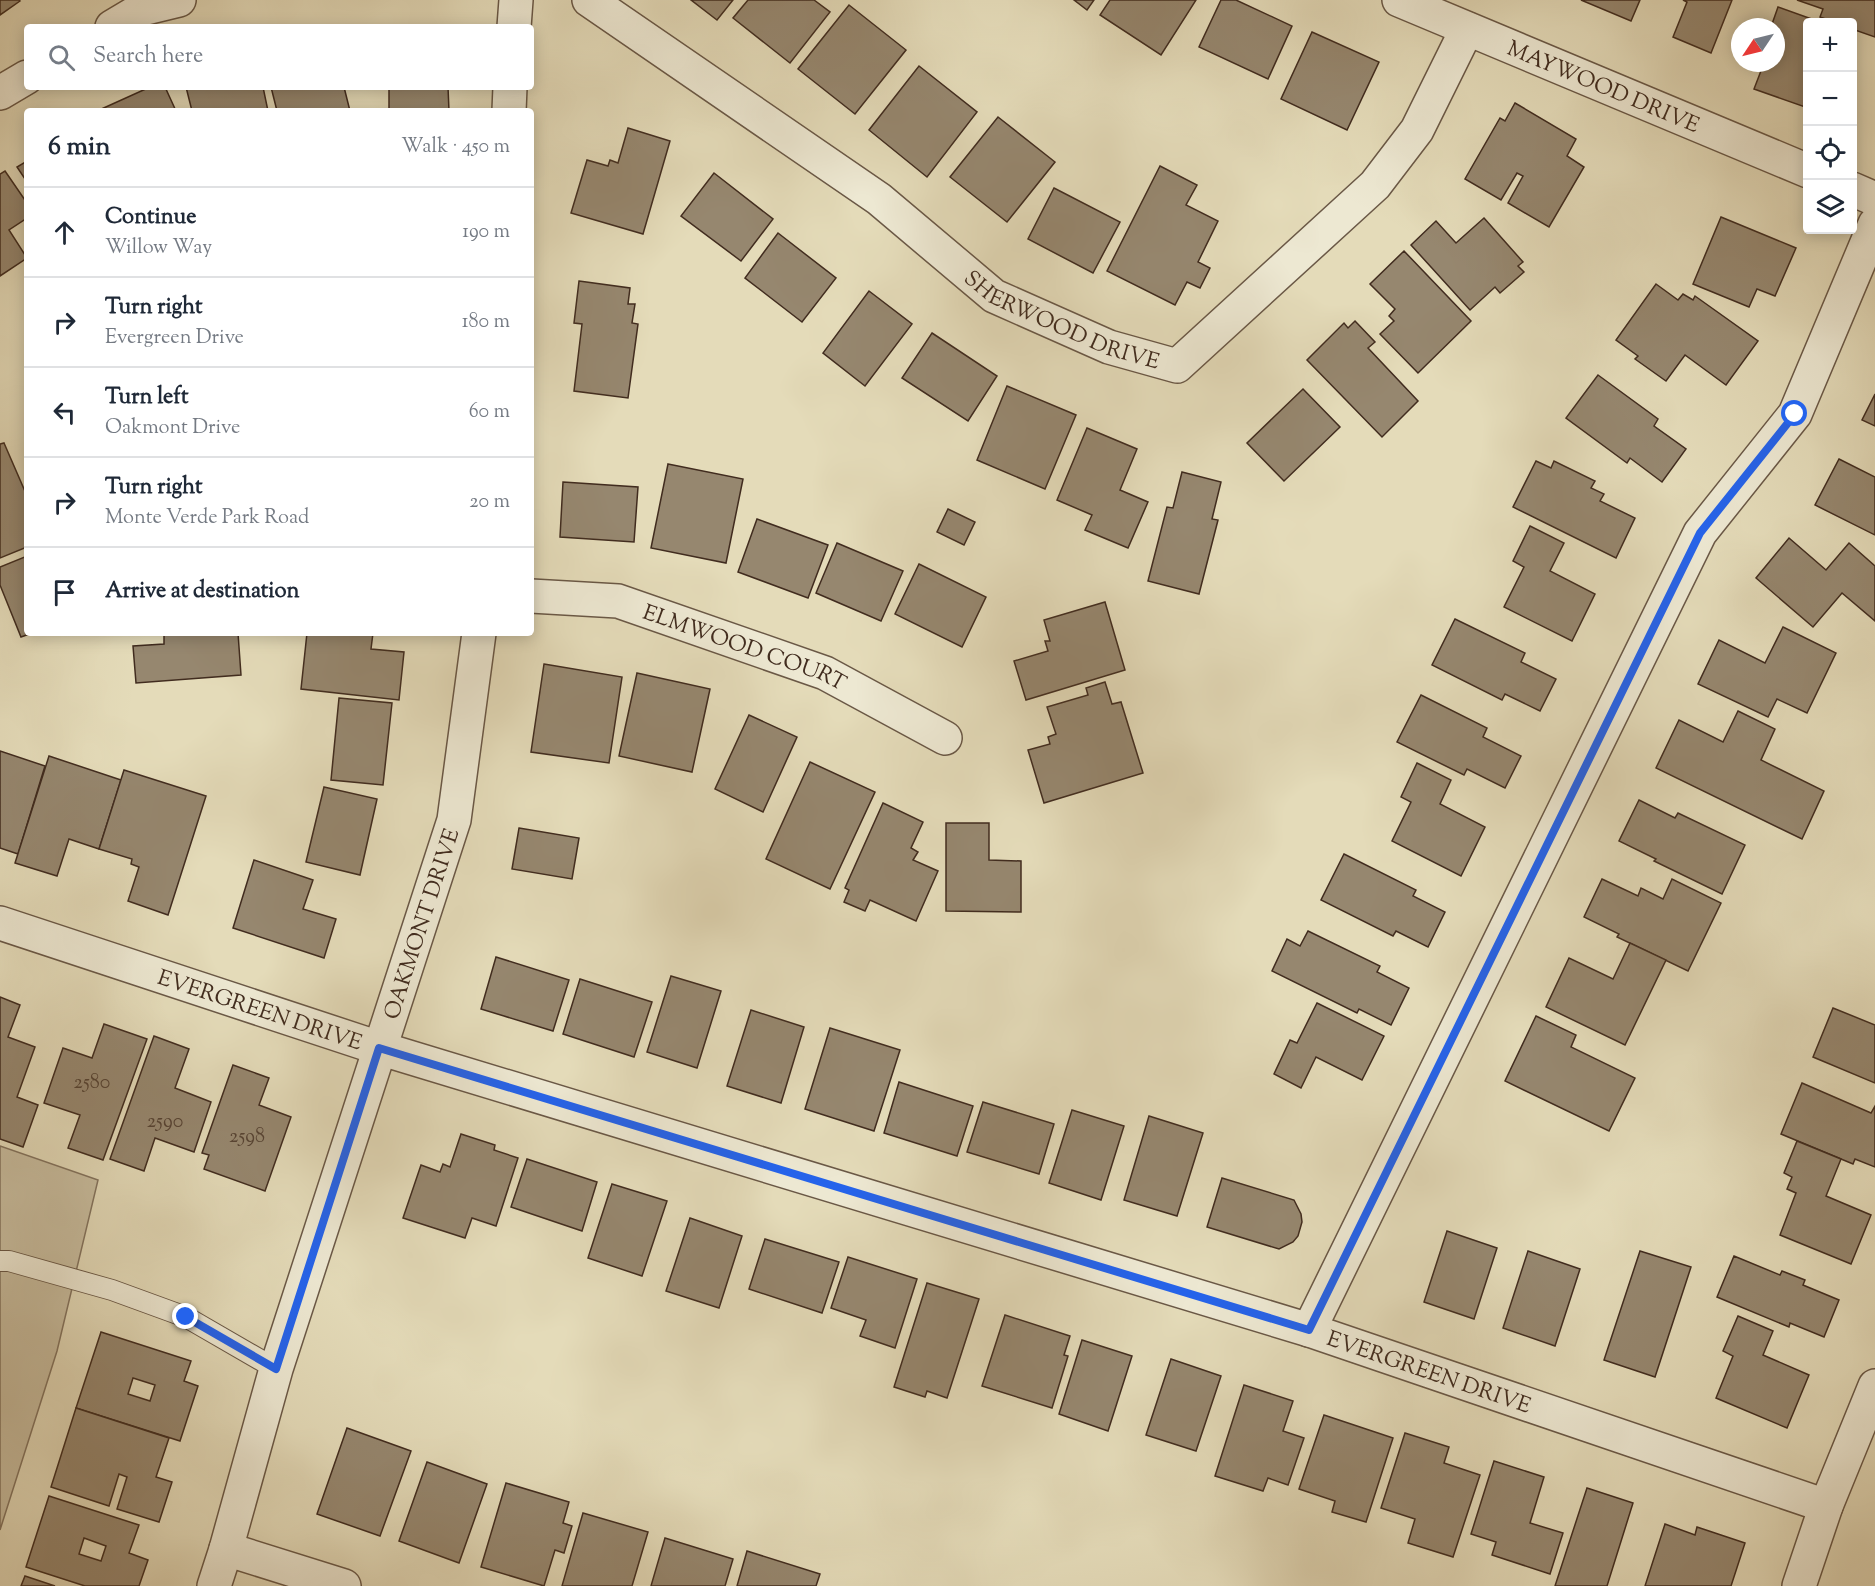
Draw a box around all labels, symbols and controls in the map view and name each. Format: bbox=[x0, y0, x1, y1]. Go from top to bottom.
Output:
north arrow bbox=[1731, 18, 1785, 72]
map controls bbox=[1803, 18, 1857, 234]
button: + bbox=[1803, 18, 1857, 72]
search box bbox=[24, 24, 534, 90]
street label: MAYWOOD DRIVE bbox=[1502, 34, 1704, 143]
icon: search bbox=[45, 41, 78, 74]
text: Search here bbox=[93, 41, 203, 73]
button: − bbox=[1803, 72, 1857, 126]
button: locate bbox=[1803, 126, 1857, 180]
text: 6 min bbox=[48, 129, 111, 166]
text: Walk · 450 m bbox=[401, 133, 510, 162]
button: layers bbox=[1803, 180, 1857, 234]
text: Continue bbox=[105, 202, 196, 234]
icon: ahead bbox=[48, 216, 81, 249]
text: 190 m bbox=[462, 218, 510, 247]
text: Willow Way bbox=[105, 234, 212, 263]
street label: SHERWOOD DRIVE bbox=[956, 264, 1163, 379]
text: Turn right bbox=[105, 292, 202, 324]
icon: right bbox=[48, 306, 81, 339]
text: 180 m bbox=[462, 308, 510, 337]
text: Evergreen Drive bbox=[105, 324, 244, 353]
text: Turn left bbox=[105, 382, 188, 414]
icon: left bbox=[48, 396, 81, 429]
text: 60 m bbox=[469, 398, 510, 427]
route start bbox=[1781, 400, 1807, 426]
text: Oakmont Drive bbox=[105, 414, 240, 443]
text: Turn right bbox=[105, 472, 202, 504]
icon: right bbox=[48, 486, 81, 519]
text: 20 m bbox=[469, 488, 510, 517]
text: Monte Verde Park Road bbox=[105, 504, 309, 533]
icon: arrive bbox=[48, 576, 81, 609]
text: Arrive at destination bbox=[105, 576, 300, 608]
street label: ELMWOOD COURT bbox=[638, 598, 852, 701]
street label: OAKMONT DRIVE bbox=[377, 825, 469, 1024]
street label: EVERGREEN DRIVE bbox=[153, 963, 366, 1060]
house number: 2580 bbox=[74, 1069, 110, 1098]
house number: 2590 bbox=[147, 1108, 183, 1137]
house number: 2598 bbox=[229, 1123, 265, 1152]
route end bbox=[172, 1303, 198, 1329]
street label: EVERGREEN DRIVE bbox=[1322, 1324, 1535, 1423]

